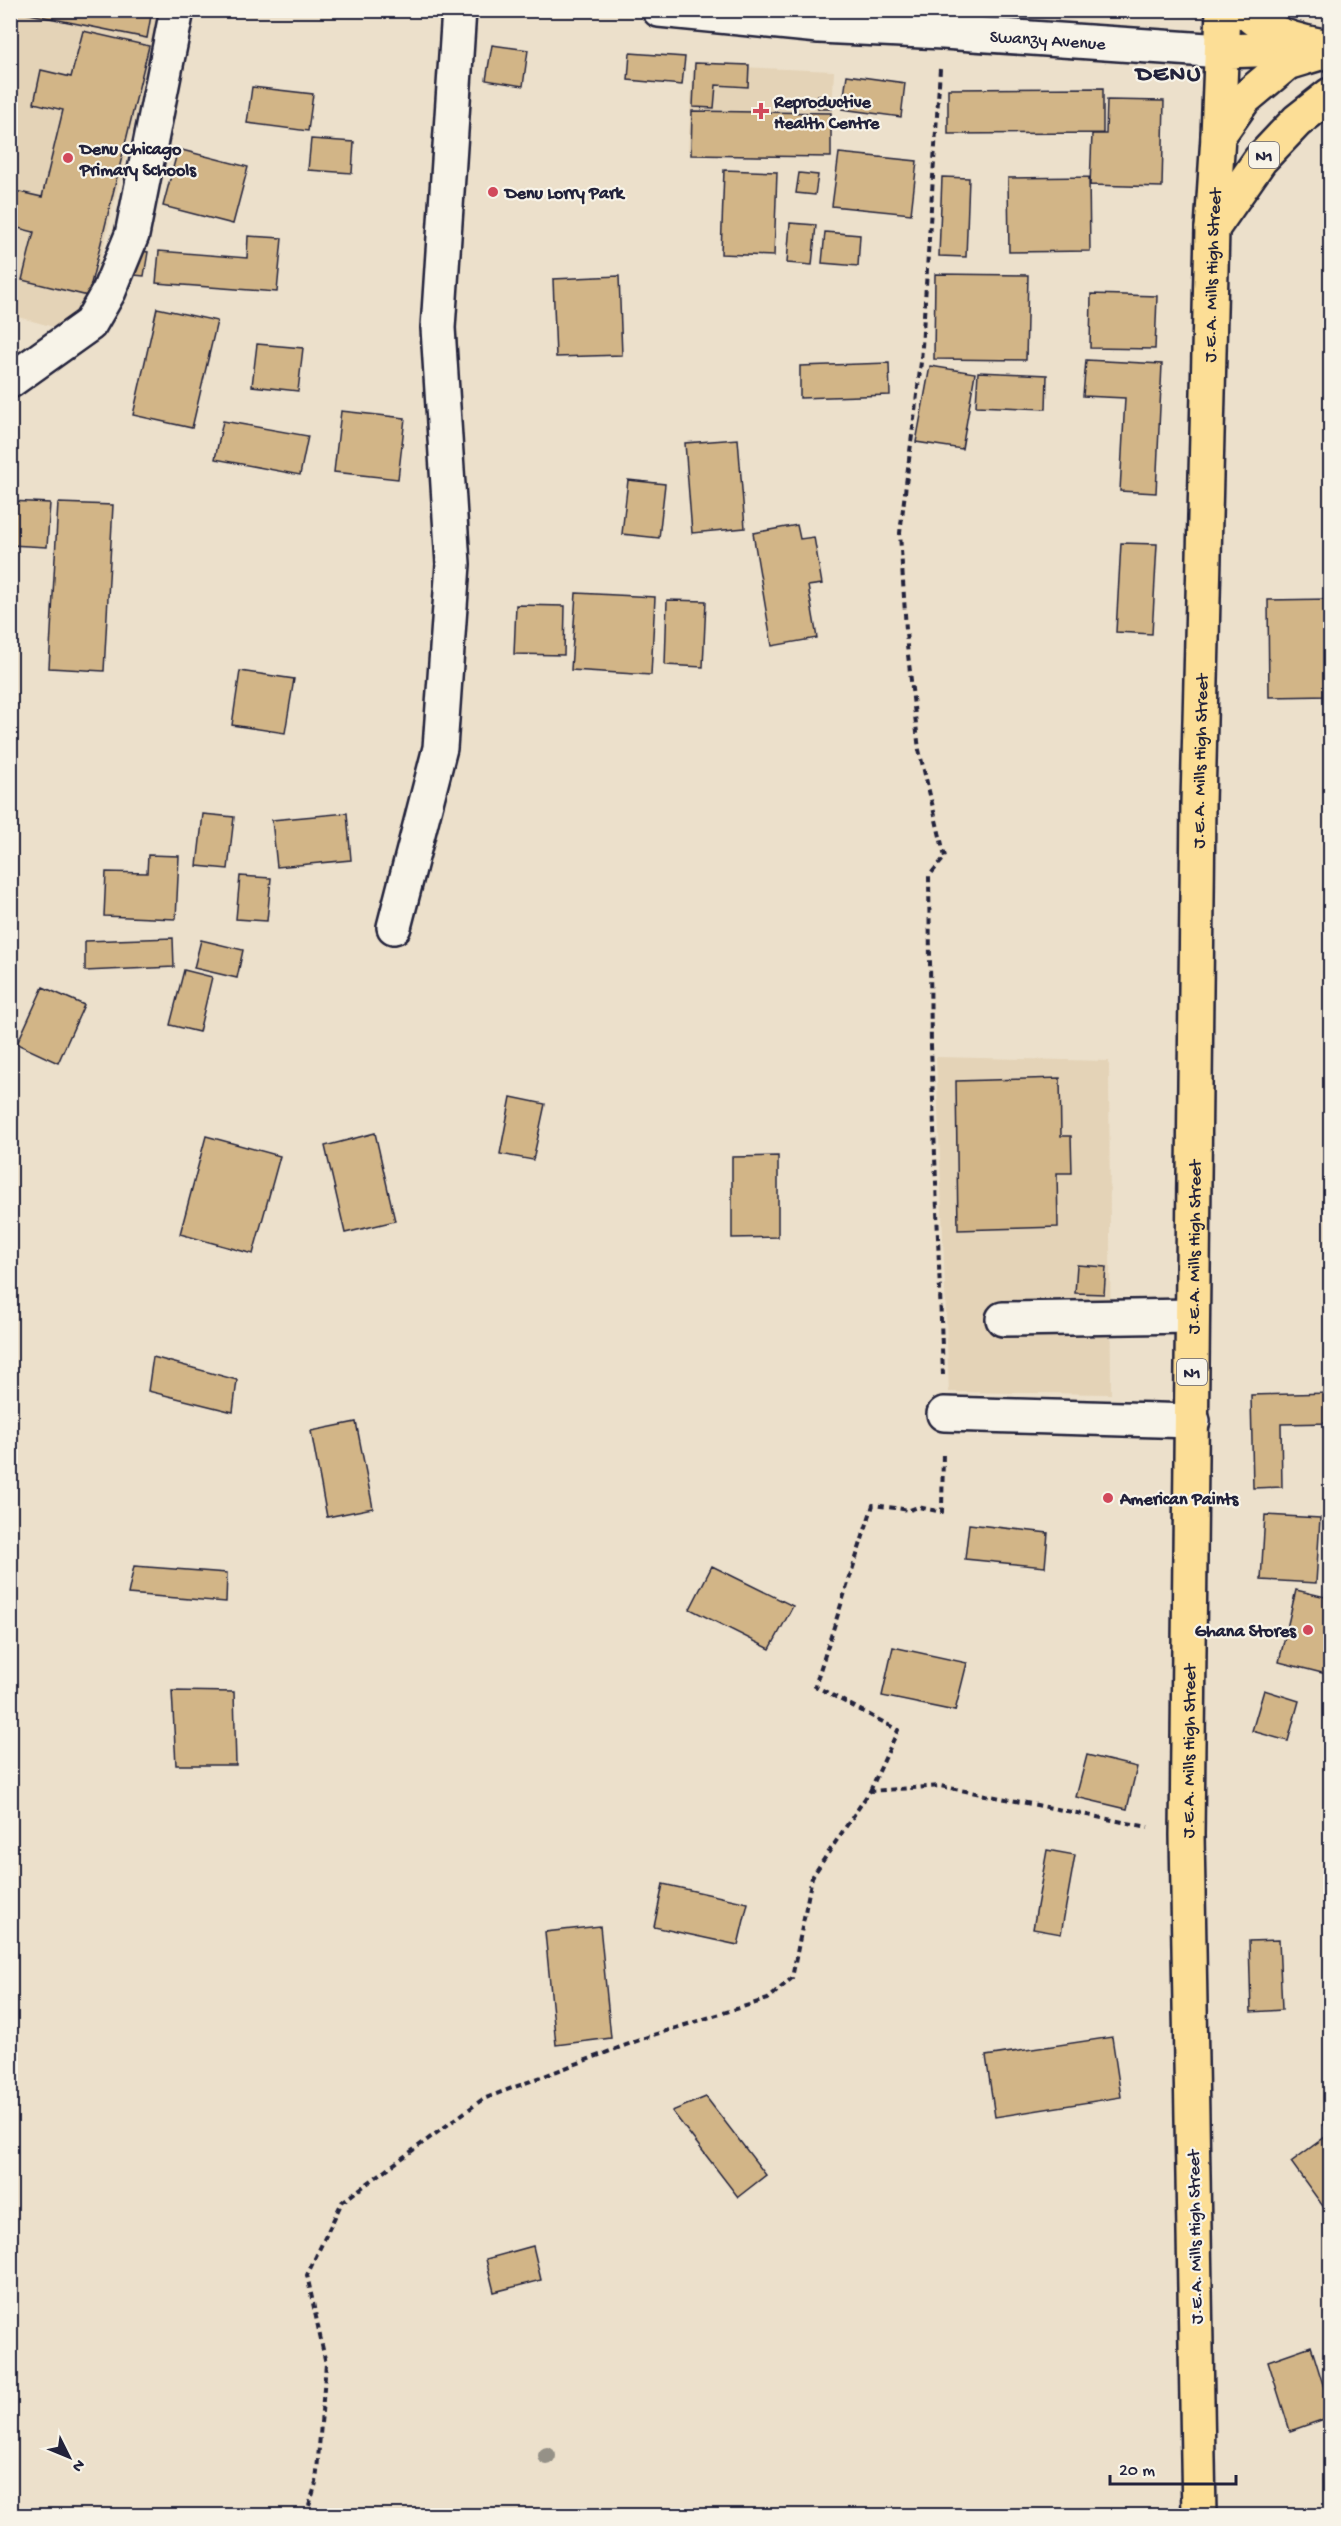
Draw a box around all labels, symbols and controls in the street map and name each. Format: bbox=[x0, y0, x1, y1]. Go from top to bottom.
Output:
street label: Swanzy Avenue bbox=[989, 27, 1107, 56]
district label: DENU bbox=[1134, 61, 1202, 90]
place label: Reproductive Health Centre bbox=[773, 93, 880, 135]
marker: Reproductive Health Centre bbox=[752, 102, 770, 120]
place label: Denu Chicago Primary Schools bbox=[78, 140, 197, 182]
road number: N1 bbox=[1249, 142, 1279, 168]
marker: Denu Chicago Primary Schools bbox=[61, 151, 75, 165]
place label: Denu Lorry Park bbox=[503, 184, 625, 205]
marker: Denu Lorry Park bbox=[486, 185, 500, 199]
street label: J.E.A. Mills High Street bbox=[1201, 186, 1228, 363]
street label: J.E.A. Mills High Street bbox=[1190, 672, 1214, 848]
street label: J.E.A. Mills High Street bbox=[1184, 1158, 1207, 1334]
road number: N1 bbox=[1177, 1359, 1207, 1385]
place label: American Paints bbox=[1119, 1490, 1240, 1511]
marker: American Paints bbox=[1101, 1491, 1115, 1505]
place label: Ghana Stores bbox=[1195, 1622, 1297, 1643]
marker: Ghana Stores bbox=[1301, 1623, 1315, 1637]
street label: J.E.A. Mills High Street bbox=[1179, 1662, 1202, 1838]
street label: J.E.A. Mills High Street bbox=[1184, 2148, 1209, 2324]
north arrow bbox=[39, 2427, 99, 2487]
scale bar bbox=[1110, 2448, 1236, 2486]
text: N bbox=[67, 2455, 88, 2476]
text: 20 m bbox=[1119, 2461, 1155, 2482]

